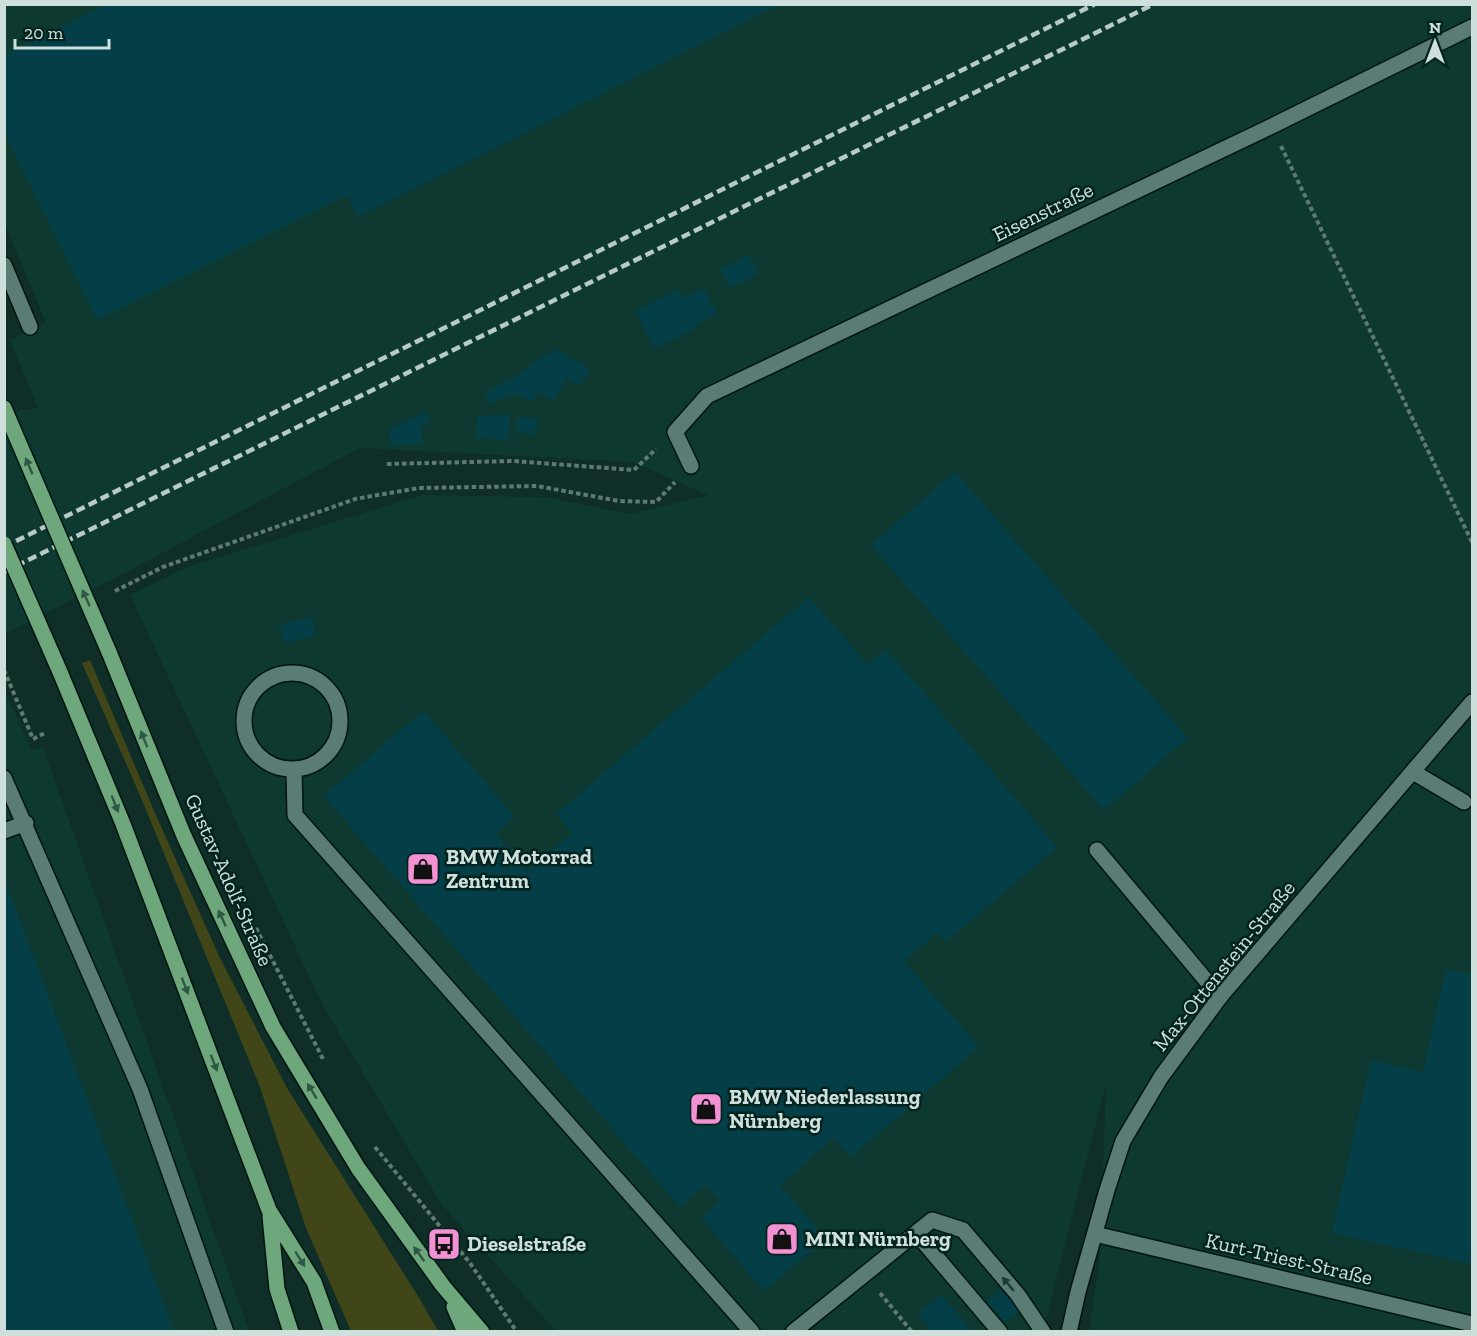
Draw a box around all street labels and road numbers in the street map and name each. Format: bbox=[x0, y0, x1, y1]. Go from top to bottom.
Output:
street label: Eisenstraße bbox=[988, 176, 1097, 247]
street label: Gustav-Adolf-Straße bbox=[180, 790, 279, 970]
street label: Max-Ottenstein-Straße bbox=[1147, 875, 1300, 1056]
street label: Kurt-Triest-Straße bbox=[1203, 1227, 1375, 1290]

